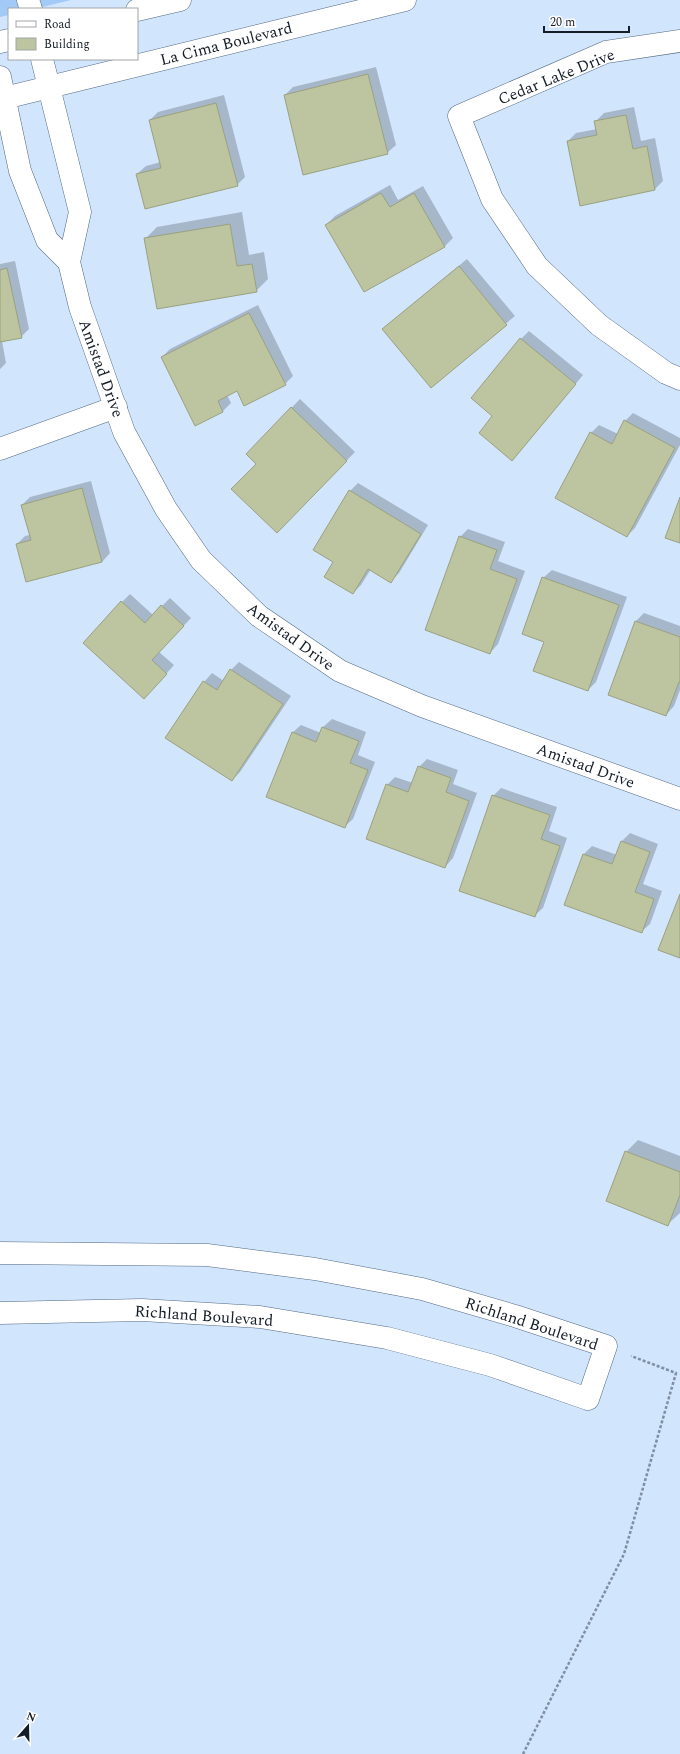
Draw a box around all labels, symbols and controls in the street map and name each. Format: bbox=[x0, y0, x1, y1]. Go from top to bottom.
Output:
legend bbox=[8, 8, 138, 60]
scale bar bbox=[544, 8, 629, 34]
text: 20 m bbox=[550, 13, 575, 32]
text: Road bbox=[44, 15, 71, 34]
street label: La Cima Boulevard bbox=[158, 16, 295, 72]
text: Building bbox=[44, 35, 90, 54]
street label: Cedar Lake Drive bbox=[494, 43, 618, 111]
street label: Amistad Drive bbox=[72, 316, 130, 421]
street label: Amistad Drive bbox=[242, 597, 339, 677]
street label: Amistad Drive bbox=[533, 737, 638, 795]
street label: Richland Boulevard bbox=[462, 1291, 601, 1357]
street label: Richland Boulevard bbox=[134, 1299, 274, 1333]
north arrow bbox=[8, 1706, 48, 1746]
text: N bbox=[24, 1708, 38, 1727]

